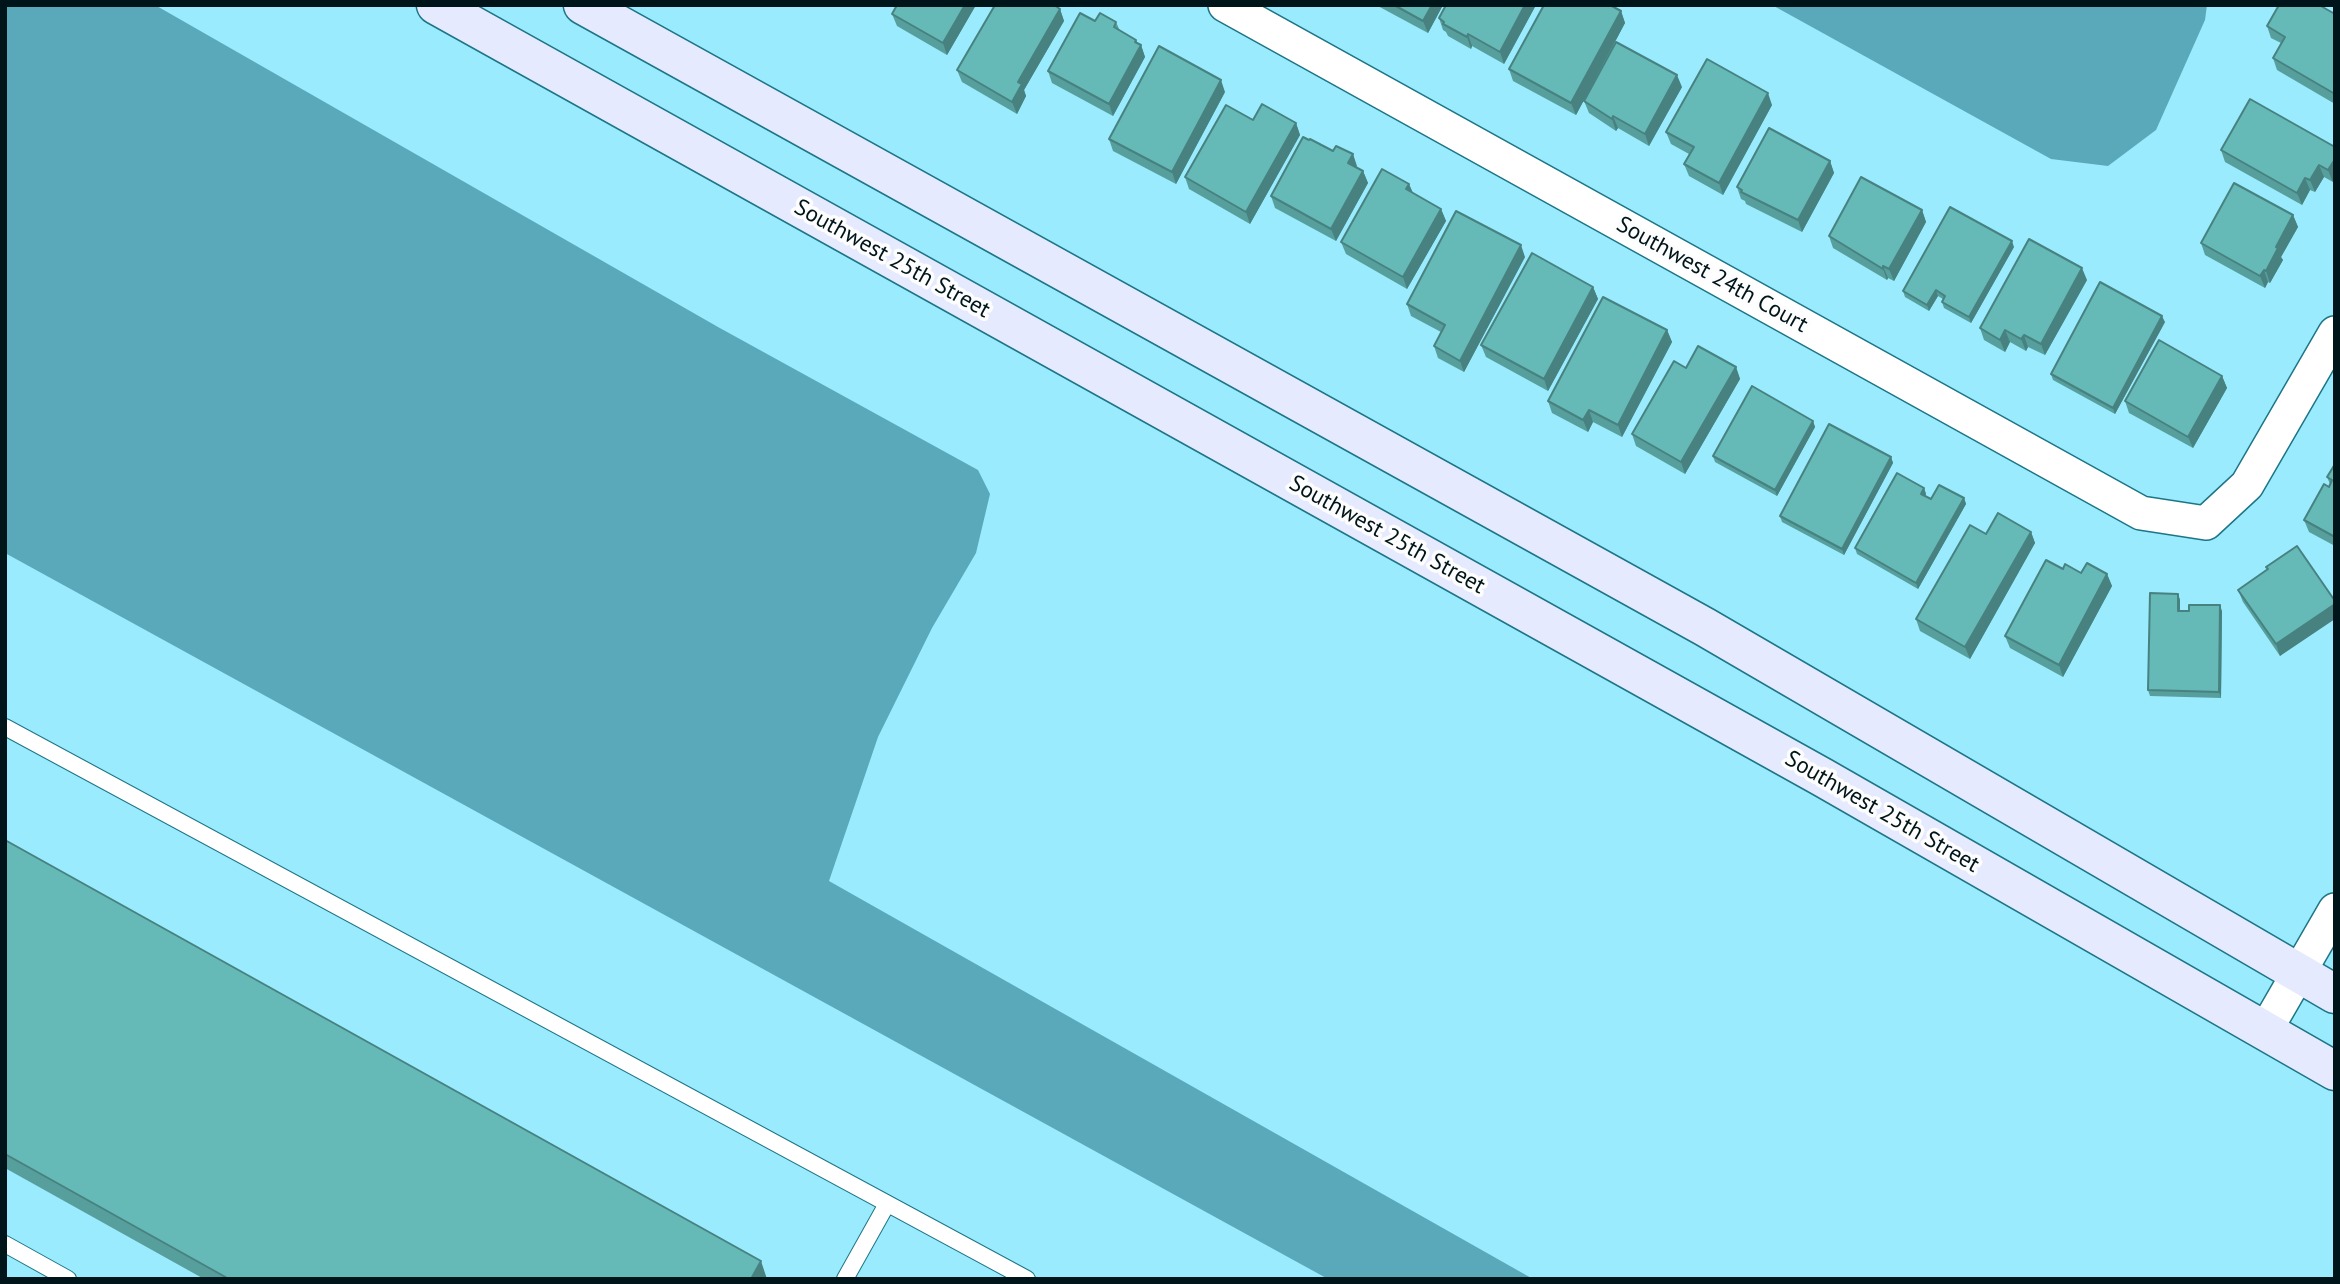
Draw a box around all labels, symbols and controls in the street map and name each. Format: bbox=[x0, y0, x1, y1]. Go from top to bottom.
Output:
street label: Southwest 25th Street bbox=[789, 194, 995, 324]
street label: Southwest 24th Court bbox=[1612, 211, 1812, 339]
street label: Southwest 25th Street bbox=[1284, 470, 1490, 600]
street label: Southwest 25th Street bbox=[1780, 745, 1984, 879]

